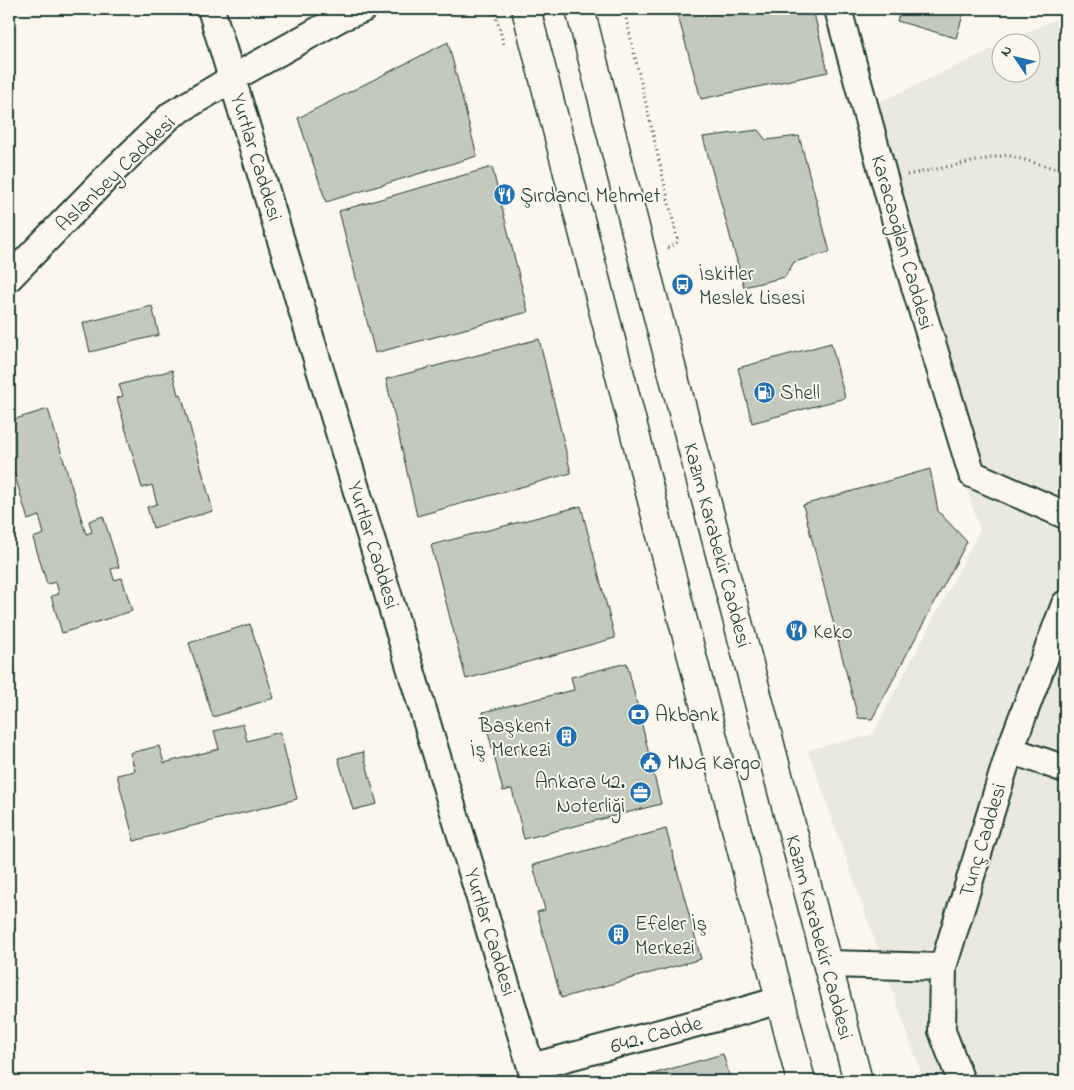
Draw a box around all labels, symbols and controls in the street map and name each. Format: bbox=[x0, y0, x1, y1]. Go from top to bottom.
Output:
north arrow bbox=[992, 32, 1042, 82]
text: N bbox=[995, 42, 1018, 61]
street label: Yurtlar Caddesi bbox=[221, 90, 289, 225]
street label: Aslanbey Caddesi bbox=[50, 109, 185, 241]
street label: Karacaoğlan Caddesi bbox=[860, 152, 940, 334]
place label: Şırdancı Mehmet bbox=[520, 182, 661, 212]
restaurant icon: Şırdancı Mehmet bbox=[492, 183, 516, 207]
place label: İskitler Meslek Lisesi bbox=[699, 260, 805, 314]
bus stop icon: İskitler Meslek Lisesi bbox=[671, 273, 695, 297]
place label: Shell bbox=[780, 379, 820, 409]
fuel station icon: Shell bbox=[752, 380, 776, 404]
street label: Kazım Karabekir Caddesi bbox=[674, 440, 758, 651]
street label: Yurtlar Caddesi bbox=[338, 478, 406, 613]
place label: Keko bbox=[813, 618, 853, 648]
restaurant icon: Keko bbox=[785, 619, 809, 643]
place label: Akbank bbox=[655, 701, 720, 731]
bank icon: Akbank bbox=[627, 702, 651, 726]
place label: Başkent İş Merkezi bbox=[470, 712, 551, 766]
building icon: Başkent İş Merkezi bbox=[555, 725, 579, 749]
place label: MNG Kargo bbox=[667, 749, 761, 781]
public building icon: MNG Kargo bbox=[639, 750, 663, 774]
place label: Ankara 42. Noterliği bbox=[535, 768, 625, 824]
street label: Tunç Caddesi bbox=[952, 780, 1016, 901]
office icon: Ankara 42. Noterliği bbox=[629, 781, 653, 805]
street label: Kazım Karabekir Caddesi bbox=[776, 832, 860, 1043]
street label: Yurtlar Caddesi bbox=[455, 865, 523, 1000]
place label: Efeler İş Merkezi bbox=[635, 910, 707, 964]
building icon: Efeler İş Merkezi bbox=[607, 923, 631, 947]
street label: 642. Cadde bbox=[607, 1009, 706, 1063]

